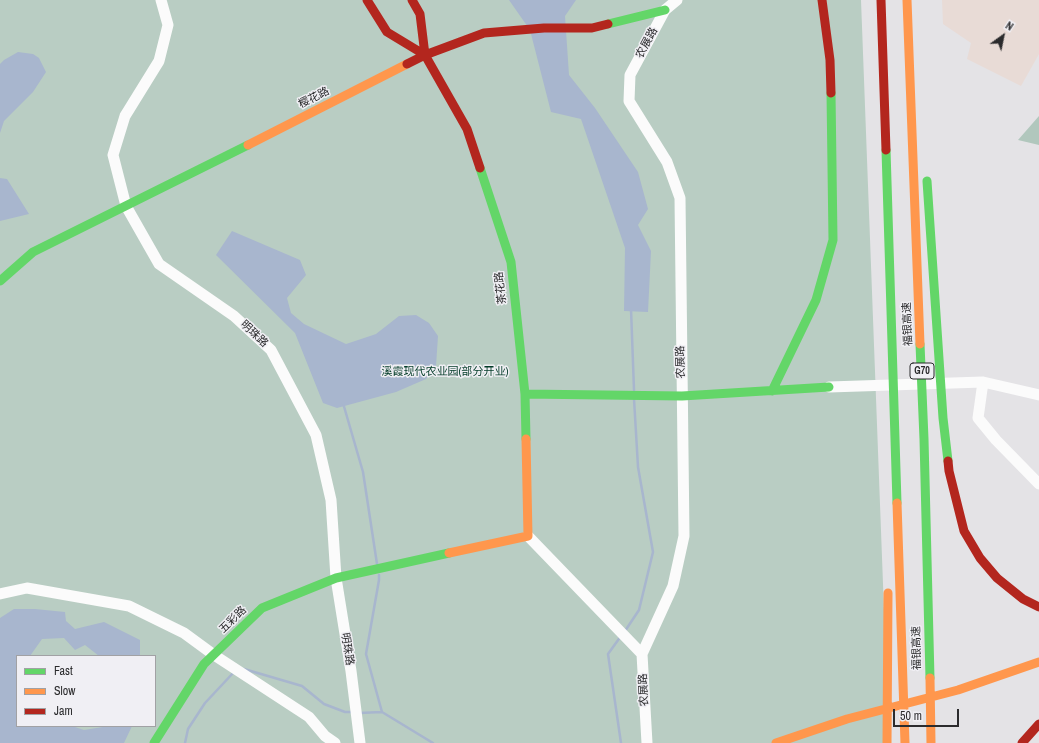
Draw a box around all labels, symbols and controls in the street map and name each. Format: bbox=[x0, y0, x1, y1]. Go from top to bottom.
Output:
north arrow bbox=[983, 16, 1023, 56]
text: N bbox=[1003, 18, 1016, 34]
street label: 农展路 bbox=[633, 25, 661, 61]
street label: 樱花路 bbox=[296, 85, 332, 111]
street label: 茶花路 bbox=[493, 271, 509, 305]
street label: 福银高速 bbox=[901, 302, 915, 346]
street label: 明珠路 bbox=[237, 318, 271, 350]
street label: 农展路 bbox=[674, 345, 688, 379]
road number: G70 bbox=[910, 363, 934, 379]
park label: 溪霞现代农业园(部分开业) bbox=[381, 365, 509, 379]
street label: 五彩路 bbox=[217, 604, 249, 636]
street label: 福银高速 bbox=[910, 626, 924, 670]
street label: 明珠路 bbox=[338, 632, 356, 666]
legend bbox=[16, 655, 156, 727]
text: Fast bbox=[54, 663, 73, 679]
street label: 农展路 bbox=[637, 673, 651, 707]
text: Slow bbox=[54, 683, 75, 699]
scale bar bbox=[895, 701, 961, 727]
text: Jam bbox=[54, 703, 73, 719]
text: 50 m bbox=[900, 708, 922, 724]

